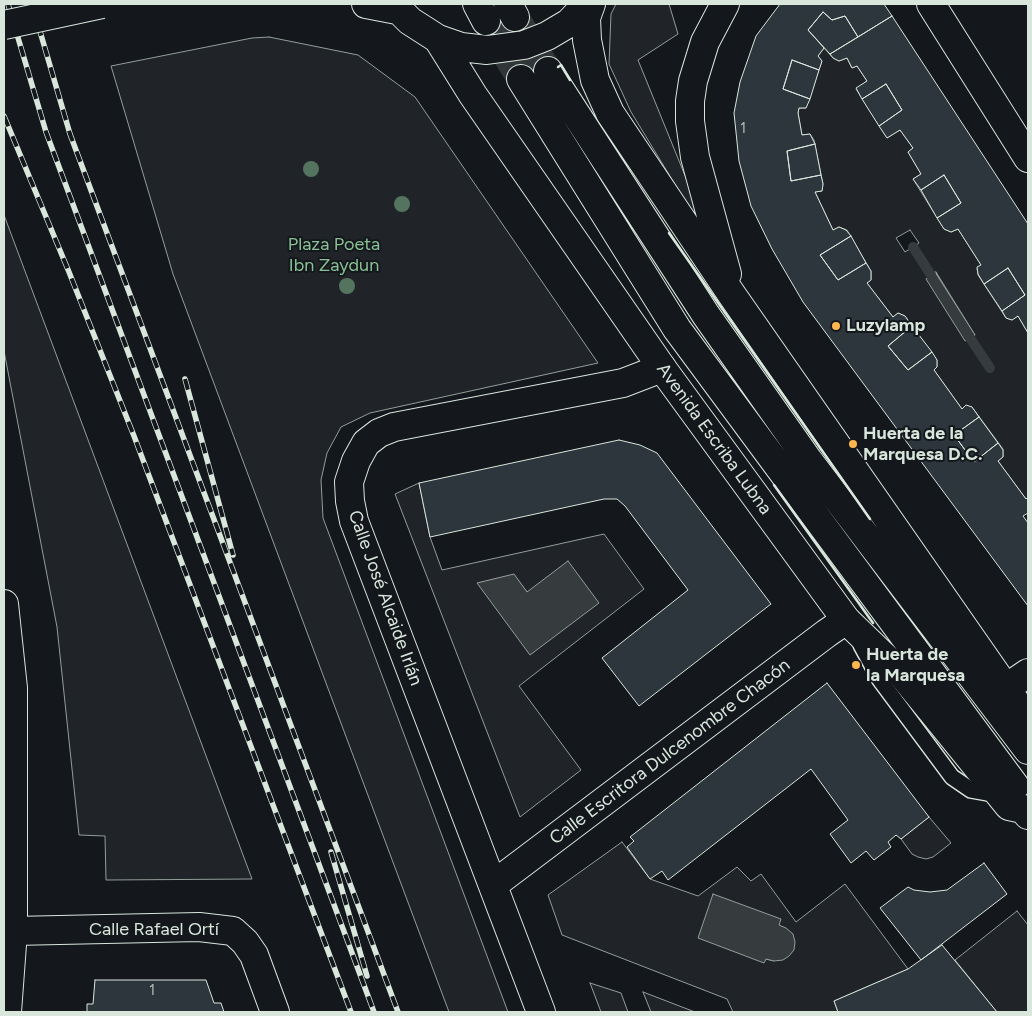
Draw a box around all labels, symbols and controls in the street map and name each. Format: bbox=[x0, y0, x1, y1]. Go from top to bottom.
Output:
house number: 1 bbox=[740, 120, 746, 138]
park label: Plaza Poeta Ibn Zaydun bbox=[288, 234, 380, 276]
place label: Luzylamp bbox=[846, 315, 925, 337]
marker: Luzylamp bbox=[830, 320, 842, 332]
street label: Avenida Escriba Lubna bbox=[652, 359, 776, 519]
place label: Huerta de la Marquesa D.C. bbox=[863, 423, 983, 466]
marker: Huerta de la Marquesa D.C. bbox=[847, 438, 859, 450]
street label: Calle José Alcaide Irlán bbox=[343, 507, 427, 689]
place label: Huerta de la Marquesa bbox=[866, 644, 965, 686]
street label: Calle Escritora Dulcenombre Chacón bbox=[546, 654, 794, 850]
marker: Huerta de la Marquesa bbox=[850, 659, 862, 671]
street label: Calle Rafael Ortí bbox=[89, 919, 219, 941]
house number: 1 bbox=[149, 982, 155, 1000]

